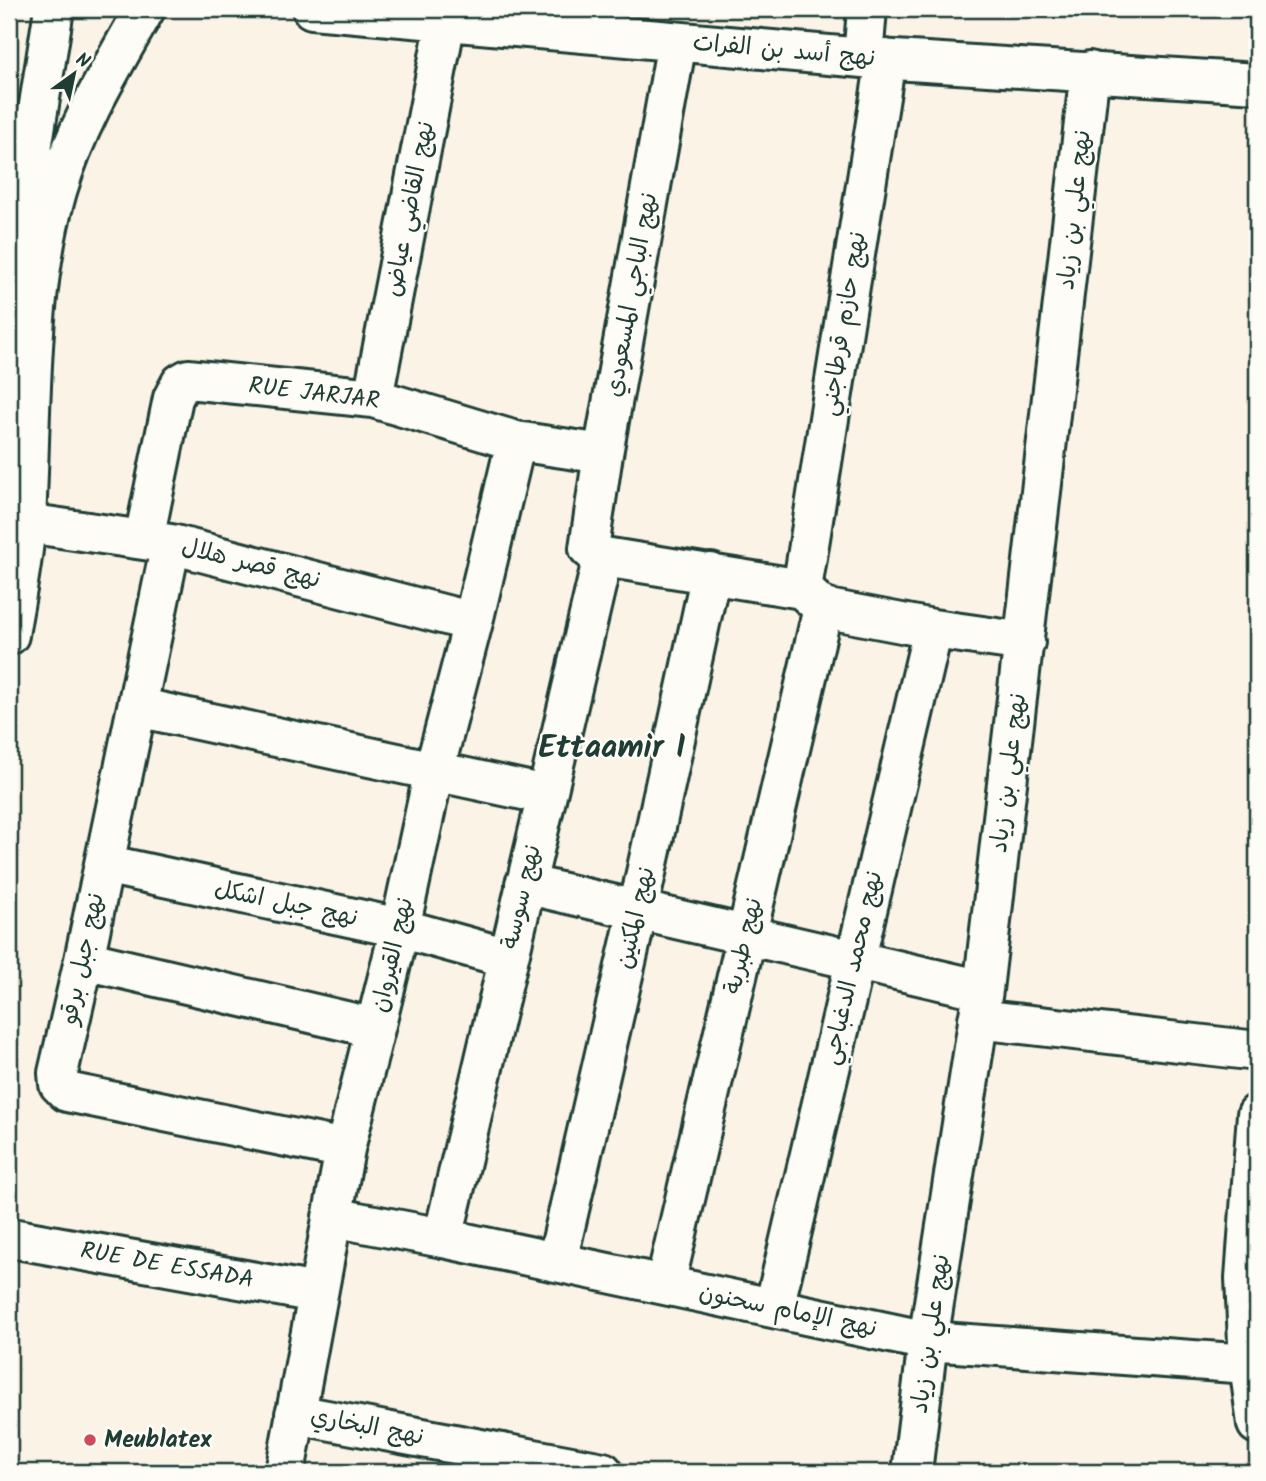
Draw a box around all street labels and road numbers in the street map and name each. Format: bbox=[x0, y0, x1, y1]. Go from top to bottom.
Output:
street label: نهج أسد بن الفرات bbox=[691, 24, 877, 78]
street label: نهج القاضي عياض bbox=[374, 118, 446, 300]
street label: نهج علي بن زياد bbox=[1047, 128, 1103, 292]
street label: نهج الباجي المسعودي bbox=[595, 190, 669, 400]
street label: نهج حازم قرطاجني bbox=[810, 229, 878, 419]
street label: RUE JARJAR bbox=[246, 367, 382, 421]
street label: نهج قصر هلال bbox=[177, 528, 325, 600]
street label: نهج علي بن زياد bbox=[980, 691, 1038, 855]
street label: نهج سوسة bbox=[491, 841, 553, 953]
street label: نهج المكنين bbox=[605, 863, 667, 973]
street label: نهج محمد الدغباجي bbox=[812, 867, 894, 1069]
street label: نهج جبل اشكل bbox=[211, 870, 361, 938]
street label: نهج جبل برقو bbox=[50, 889, 116, 1030]
street label: نهج القيروان bbox=[361, 894, 425, 1016]
street label: نهج طبربة bbox=[714, 894, 774, 998]
street label: RUE DE ESSADA bbox=[77, 1232, 257, 1300]
street label: نهج علي بن زياد bbox=[901, 1252, 961, 1416]
street label: نهج الإمام سحنون bbox=[695, 1273, 881, 1349]
street label: نهج البخاري bbox=[307, 1397, 427, 1457]

